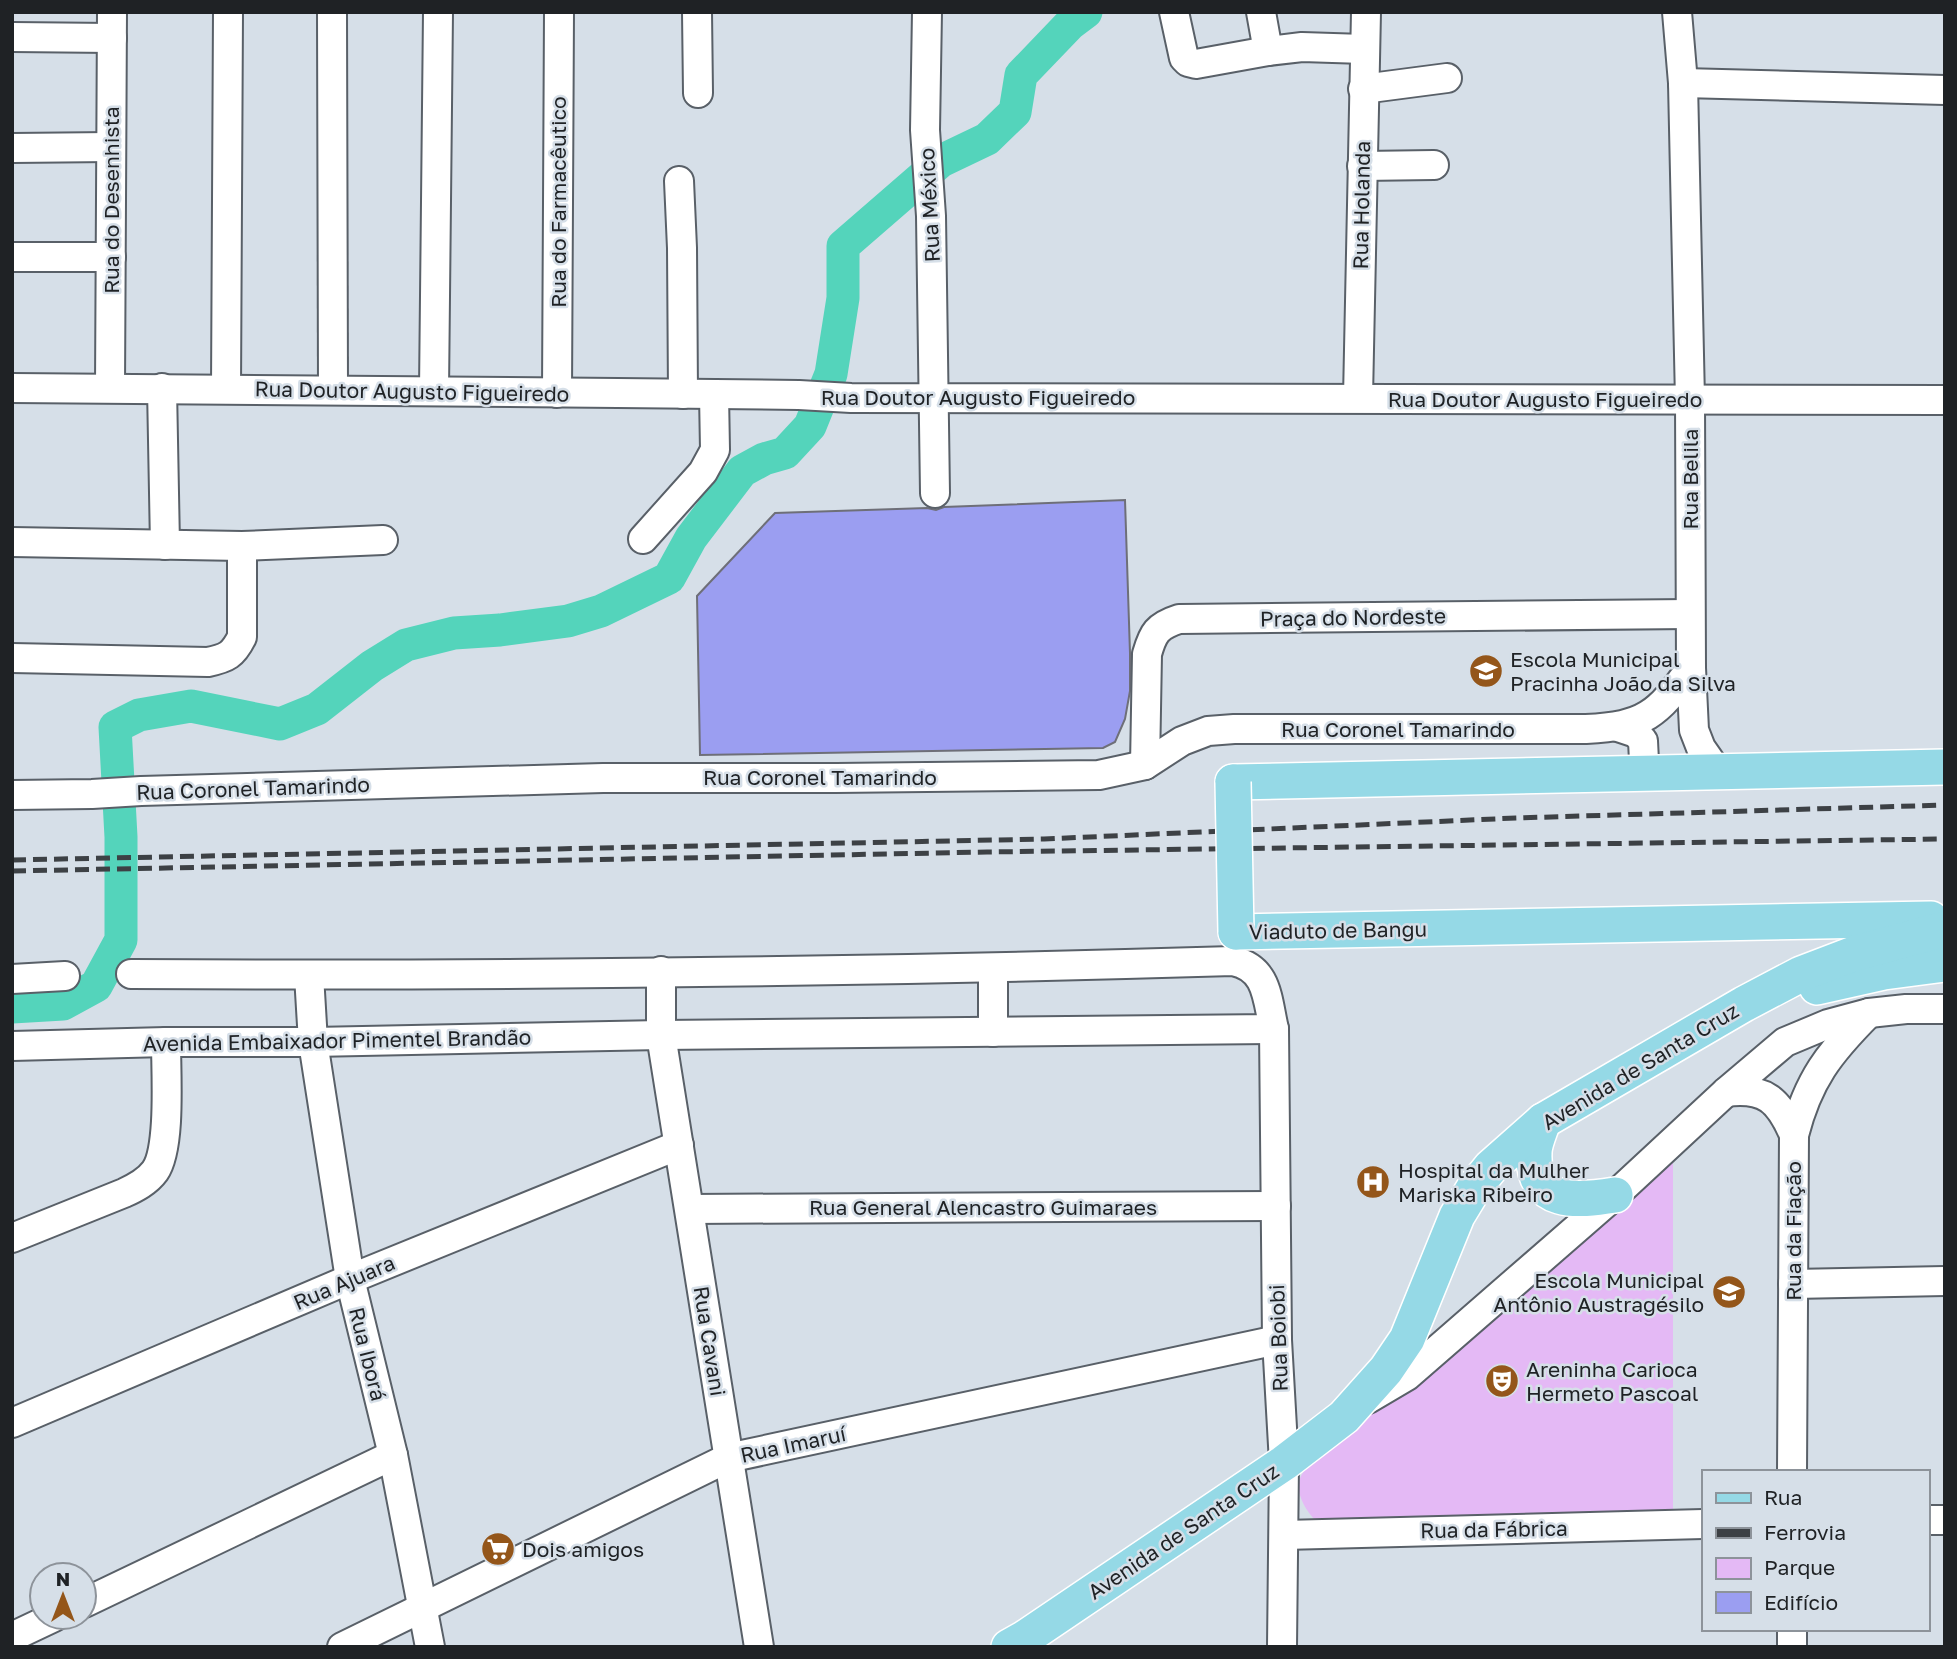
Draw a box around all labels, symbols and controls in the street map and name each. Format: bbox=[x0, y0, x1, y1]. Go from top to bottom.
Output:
street label: Rua do Farmacêutico bbox=[545, 96, 571, 308]
street label: Rua do Desenhista bbox=[98, 106, 124, 294]
street label: Rua Holanda bbox=[1347, 141, 1375, 269]
street label: Rua México bbox=[913, 147, 945, 263]
street label: Rua Doutor Augusto Figueiredo bbox=[254, 375, 570, 407]
street label: Rua Doutor Augusto Figueiredo bbox=[821, 384, 1135, 410]
street label: Rua Doutor Augusto Figueiredo bbox=[1388, 386, 1702, 412]
street label: Rua Belila bbox=[1677, 429, 1703, 529]
street label: Praça do Nordeste bbox=[1260, 602, 1446, 632]
place label: Escola Municipal Pracinha João da Silva bbox=[1510, 646, 1736, 696]
school or university icon: Escola Municipal Pracinha João da Silva bbox=[1467, 652, 1505, 690]
street label: Rua Coronel Tamarindo bbox=[1281, 716, 1515, 742]
street label: Rua Coronel Tamarindo bbox=[703, 764, 937, 790]
street label: Rua Coronel Tamarindo bbox=[136, 771, 370, 805]
street label: Viaduto de Bangu bbox=[1249, 915, 1427, 945]
street label: Avenida de Santa Cruz bbox=[1537, 997, 1743, 1135]
street label: Avenida Embaixador Pimentel Brandão bbox=[143, 1024, 531, 1056]
place label: Hospital da Mulher Mariska Ribeiro bbox=[1398, 1157, 1589, 1207]
street label: Rua da Fiação bbox=[1780, 1161, 1806, 1301]
hospital icon: Hospital da Mulher Mariska Ribeiro bbox=[1354, 1163, 1392, 1201]
street label: Rua General Alencastro Guimaraes bbox=[809, 1194, 1157, 1220]
street label: Rua Ajuara bbox=[289, 1249, 399, 1315]
place label: Escola Municipal Antônio Austragésilo bbox=[1493, 1267, 1704, 1317]
school or university icon: Escola Municipal Antônio Austragésilo bbox=[1710, 1273, 1748, 1311]
street label: Rua Cavani bbox=[688, 1284, 732, 1398]
street label: Rua Boiobi bbox=[1263, 1284, 1293, 1392]
street label: Rua Iborá bbox=[344, 1304, 392, 1404]
place label: Areninha Carioca Hermeto Pascoal bbox=[1526, 1356, 1699, 1406]
theatre icon: Areninha Carioca Hermeto Pascoal bbox=[1483, 1362, 1521, 1400]
street label: Rua Imaruí bbox=[738, 1420, 849, 1468]
street label: Avenida de Santa Cruz bbox=[1083, 1457, 1283, 1605]
legend bbox=[1702, 1470, 1929, 1631]
text: Rua bbox=[1764, 1484, 1802, 1510]
street label: Rua da Fábrica bbox=[1420, 1515, 1568, 1543]
text: Ferrovia bbox=[1764, 1519, 1846, 1545]
supermarket icon: Dois amigos bbox=[479, 1530, 517, 1568]
place label: Dois amigos bbox=[522, 1536, 644, 1562]
text: Parque bbox=[1764, 1554, 1835, 1580]
north arrow bbox=[28, 1561, 98, 1631]
text: N bbox=[56, 1567, 70, 1590]
text: Edifício bbox=[1764, 1589, 1838, 1615]

